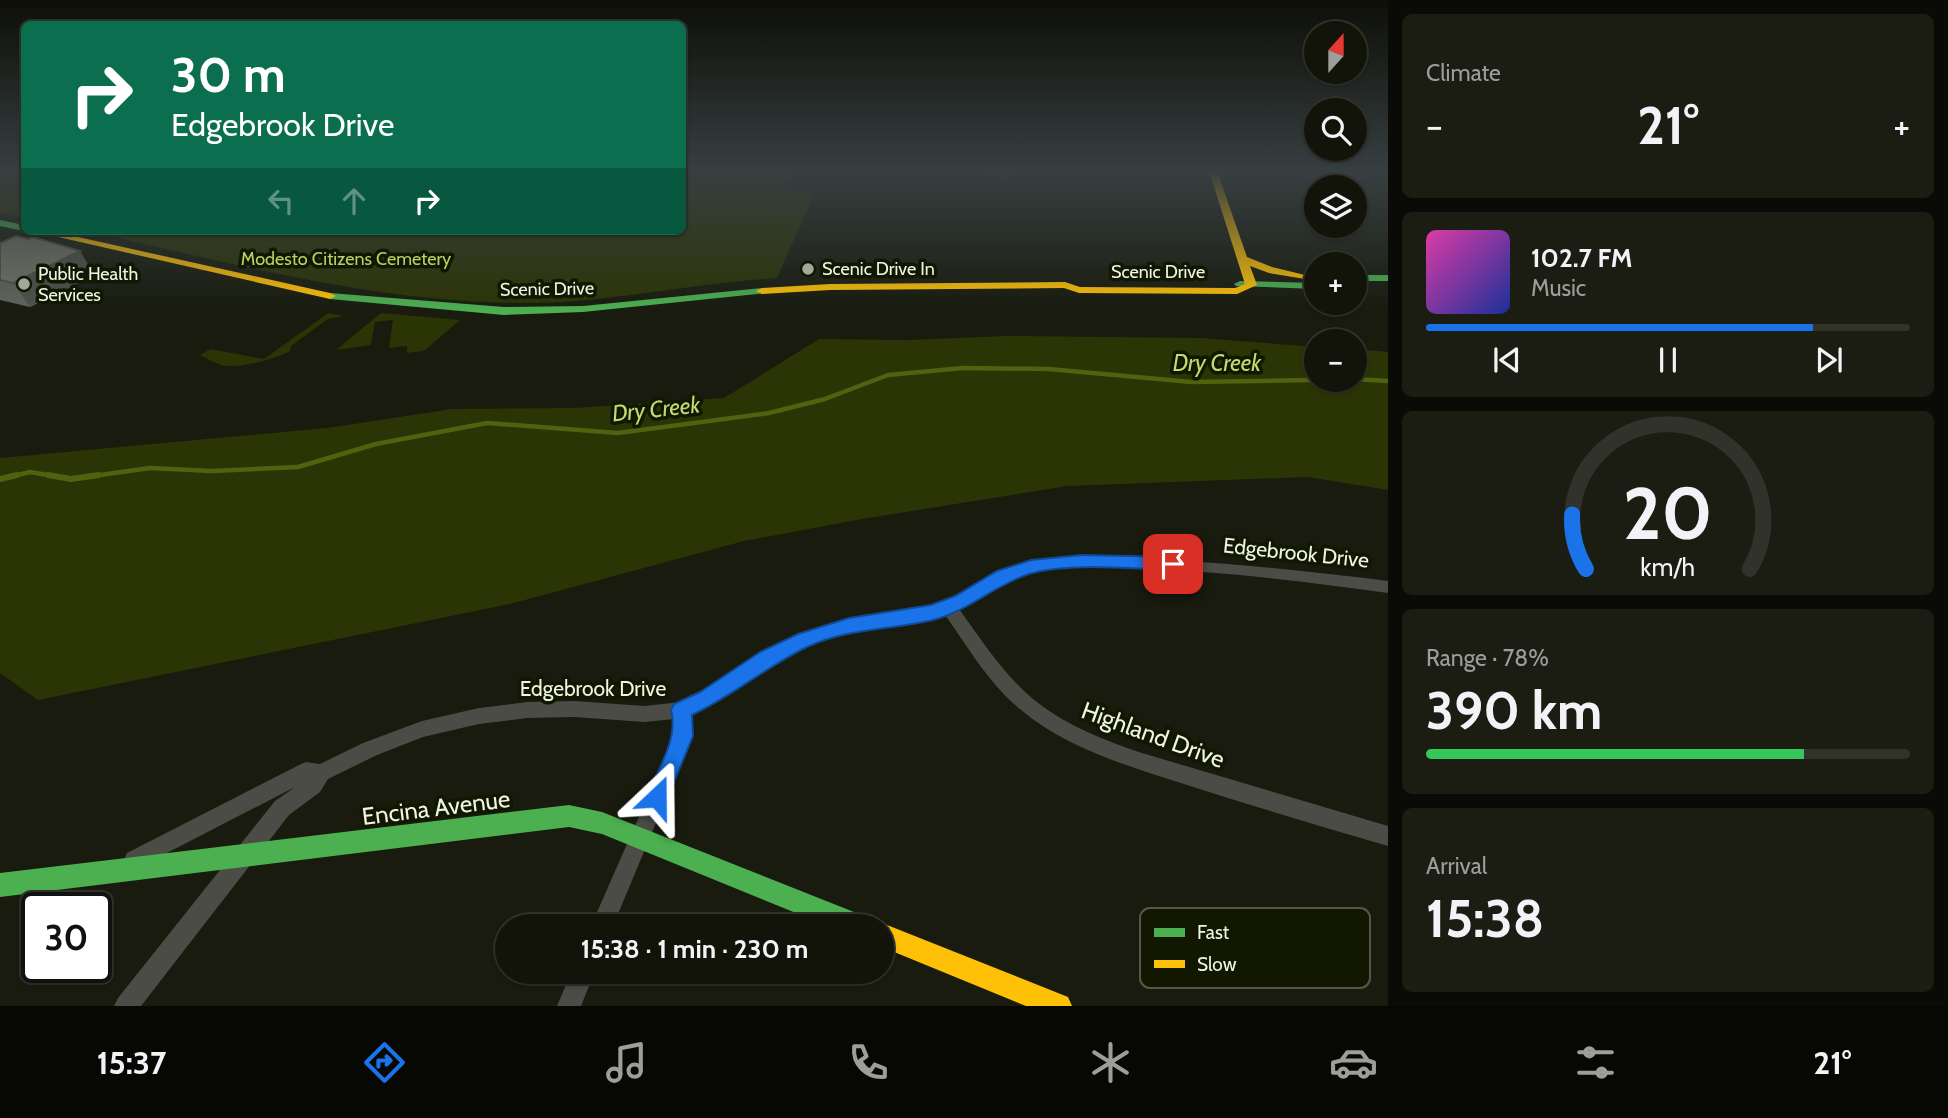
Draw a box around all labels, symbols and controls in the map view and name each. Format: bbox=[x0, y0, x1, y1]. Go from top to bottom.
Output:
north arrow bbox=[1304, 21, 1367, 84]
map controls bbox=[1304, 21, 1367, 392]
text: 30 m bbox=[171, 45, 286, 104]
icon: right bbox=[56, 49, 147, 140]
text: Climate bbox=[1426, 59, 1501, 87]
text: 21° bbox=[1637, 94, 1699, 157]
button: search bbox=[1304, 98, 1367, 161]
text: − bbox=[1426, 102, 1443, 149]
text: + bbox=[1893, 102, 1910, 149]
text: Edgebrook Drive bbox=[171, 105, 394, 144]
button: layers bbox=[1304, 175, 1367, 238]
icon: left bbox=[262, 182, 300, 220]
icon: ahead bbox=[335, 182, 373, 220]
icon: right bbox=[408, 182, 446, 220]
text: 102.7 FM bbox=[1531, 242, 1632, 274]
park label: Modesto Citizens Cemetery bbox=[241, 248, 451, 270]
button: + bbox=[1304, 252, 1367, 315]
place label: Scenic Drive In bbox=[822, 258, 935, 280]
marker: Scenic Drive In bbox=[800, 261, 816, 277]
street label: Scenic Drive bbox=[1111, 261, 1205, 283]
place label: Public Health Services bbox=[38, 263, 138, 306]
text: Music bbox=[1531, 274, 1586, 302]
marker: Public Health Services bbox=[16, 276, 32, 292]
street label: Scenic Drive bbox=[500, 277, 594, 301]
button: − bbox=[1304, 329, 1367, 392]
icon: previous bbox=[1488, 341, 1526, 379]
icon: pause bbox=[1649, 341, 1687, 379]
icon: next bbox=[1810, 341, 1848, 379]
water label: Dry Creek bbox=[1173, 349, 1262, 377]
water label: Dry Creek bbox=[611, 390, 703, 428]
text: 20 bbox=[1623, 469, 1713, 557]
street label: Edgebrook Drive bbox=[1222, 532, 1370, 573]
pin bbox=[1143, 534, 1203, 594]
icon: arrive bbox=[1154, 545, 1192, 583]
text: km/h bbox=[1641, 552, 1695, 582]
text: Range · 78% bbox=[1426, 644, 1549, 672]
street label: Edgebrook Drive bbox=[520, 676, 666, 701]
text: 390 km bbox=[1426, 679, 1602, 742]
street label: Highland Drive bbox=[1078, 695, 1229, 774]
position arrow bbox=[620, 760, 694, 834]
street label: Encina Avenue bbox=[360, 784, 512, 831]
text: Arrival bbox=[1426, 852, 1487, 880]
text: 15:38 bbox=[1426, 887, 1544, 950]
speed limit sign: 30 bbox=[21, 892, 112, 983]
legend bbox=[1140, 908, 1370, 988]
text: Fast bbox=[1197, 921, 1230, 944]
text: 15:38 · 1 min · 230 m bbox=[581, 933, 808, 965]
text: Slow bbox=[1197, 953, 1237, 976]
icon: directions bbox=[360, 1038, 409, 1087]
icon: music bbox=[602, 1038, 651, 1087]
icon: phone bbox=[844, 1038, 893, 1087]
icon: climate bbox=[1086, 1038, 1135, 1087]
icon: car bbox=[1329, 1038, 1378, 1087]
icon: filters bbox=[1571, 1038, 1620, 1087]
text: 15:37 bbox=[97, 1043, 166, 1082]
text: 21° bbox=[1813, 1043, 1851, 1082]

